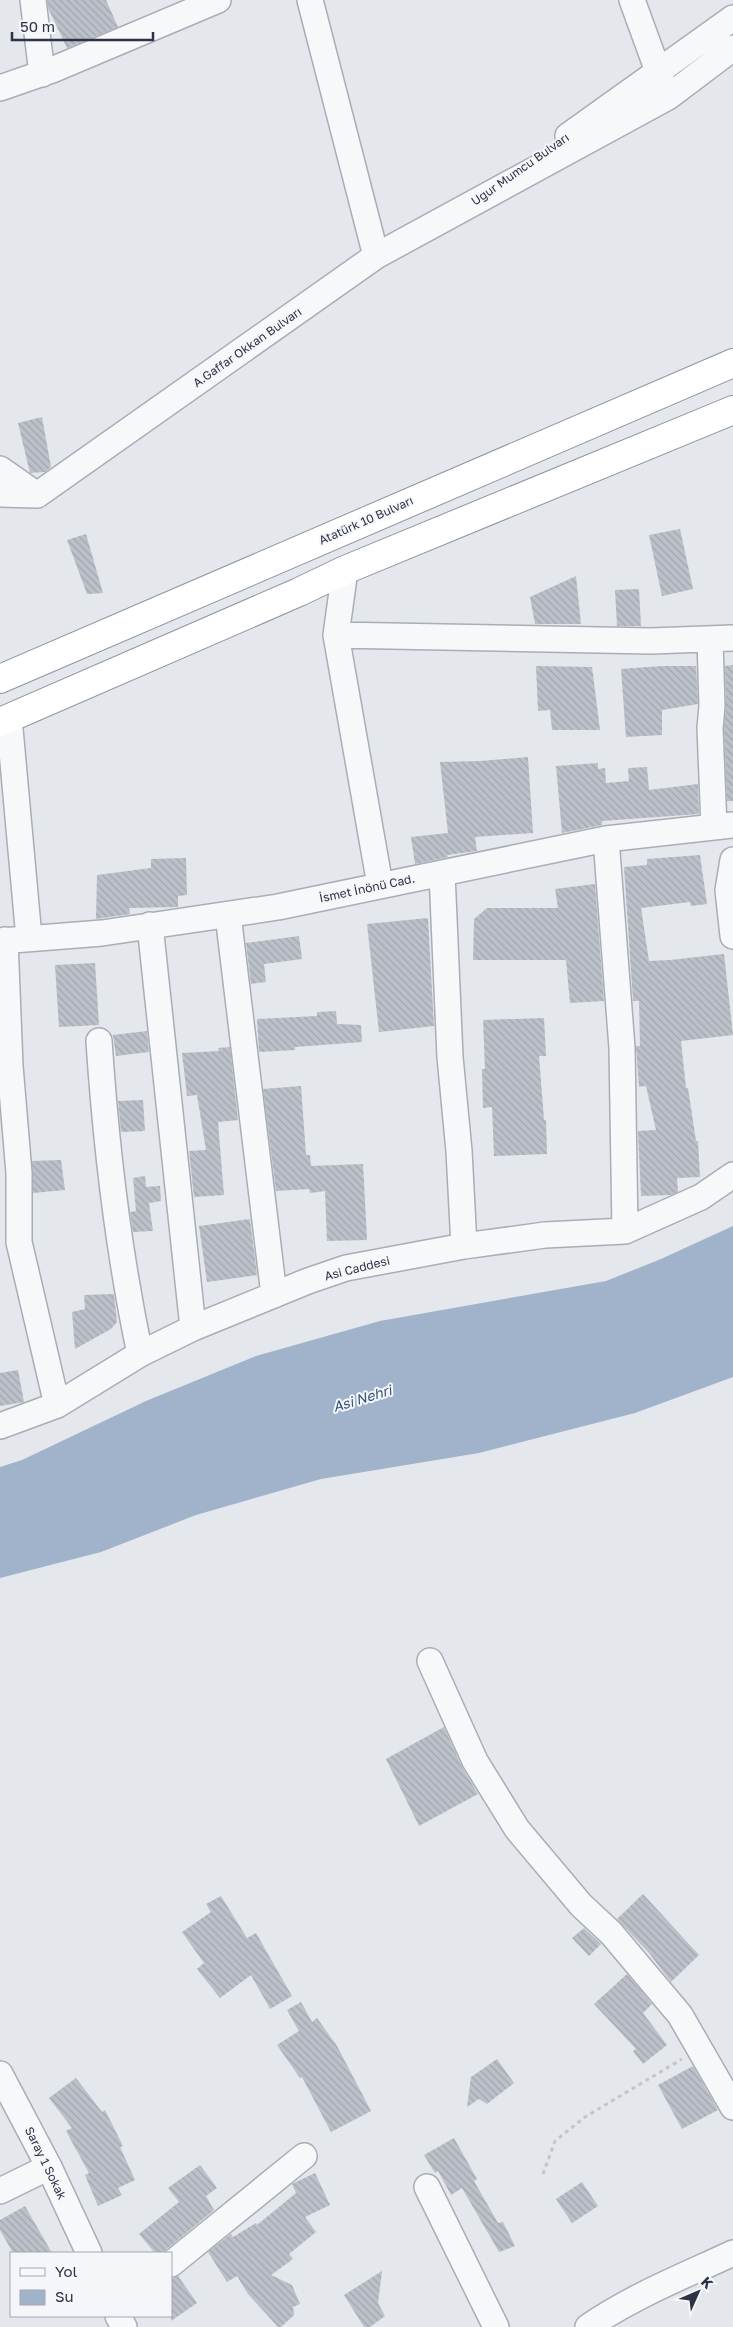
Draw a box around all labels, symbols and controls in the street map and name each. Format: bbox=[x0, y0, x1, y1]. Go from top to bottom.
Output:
scale bar bbox=[12, 10, 154, 42]
text: 50 m bbox=[20, 17, 55, 35]
street label: Uğur Mumcu Bulvarı bbox=[468, 130, 572, 208]
street label: A.Gaffar Okkan Bulvarı bbox=[190, 304, 304, 390]
street label: Atatürk 10 Bulvarı bbox=[316, 492, 416, 548]
street label: İsmet İnönü Cad. bbox=[318, 871, 416, 905]
street label: Asi Caddesi bbox=[323, 1253, 391, 1283]
water label: Asi Nehri bbox=[331, 1380, 396, 1415]
street label: Saray 1 Sokak bbox=[22, 2124, 70, 2202]
legend bbox=[10, 2252, 172, 2317]
text: Yol bbox=[55, 2262, 77, 2280]
north arrow bbox=[673, 2267, 723, 2317]
text: K bbox=[698, 2273, 717, 2292]
text: Su bbox=[55, 2287, 74, 2305]

